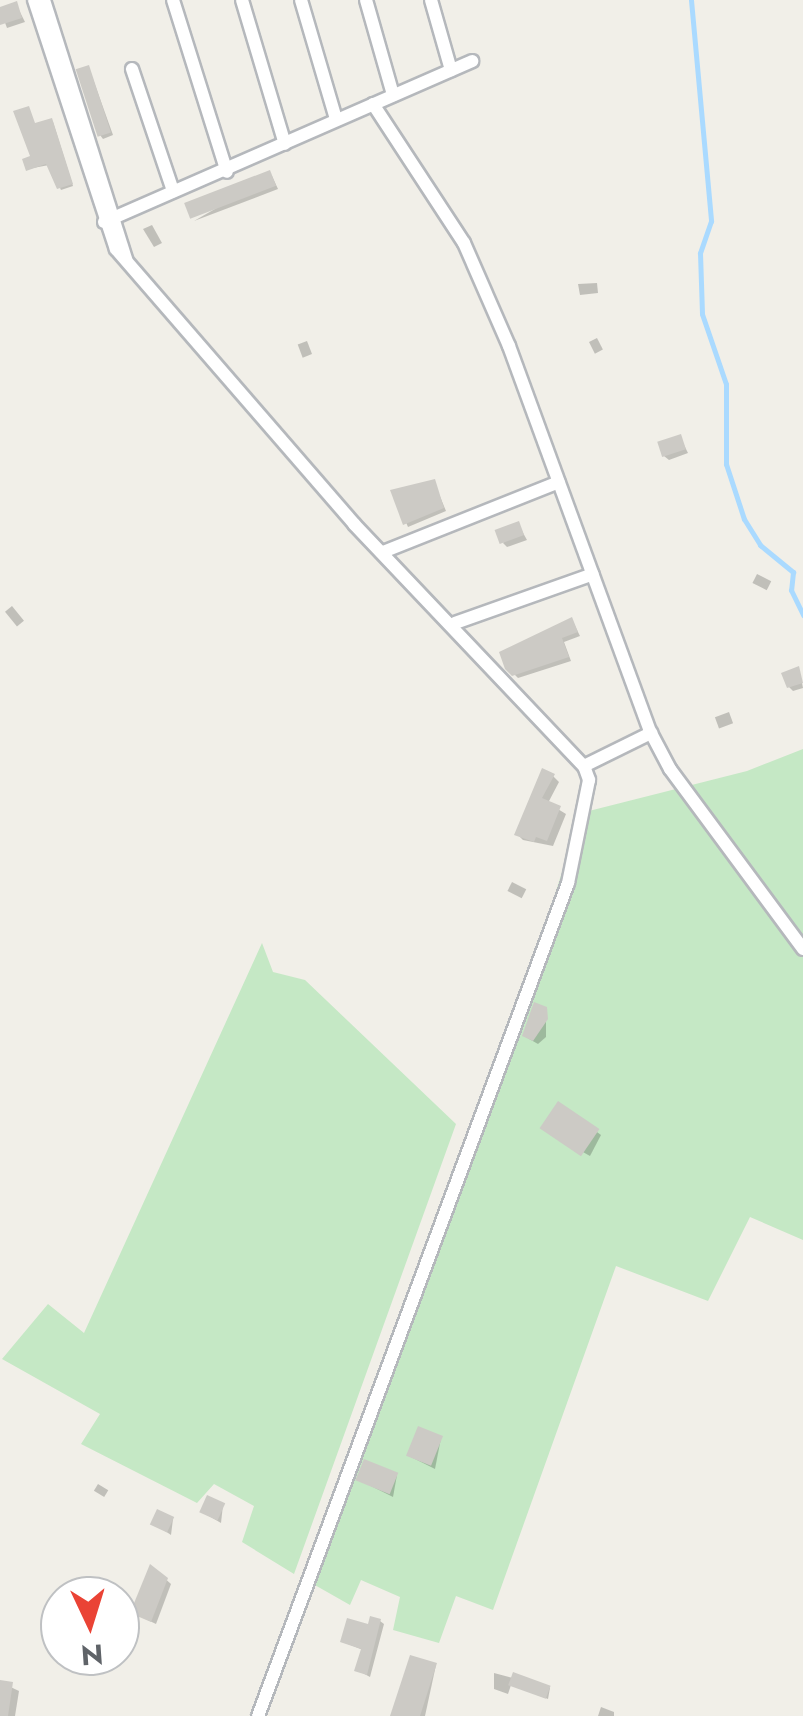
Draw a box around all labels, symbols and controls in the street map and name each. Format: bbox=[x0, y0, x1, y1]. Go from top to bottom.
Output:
north arrow bbox=[40, 1576, 140, 1676]
text: N bbox=[79, 1633, 105, 1676]

